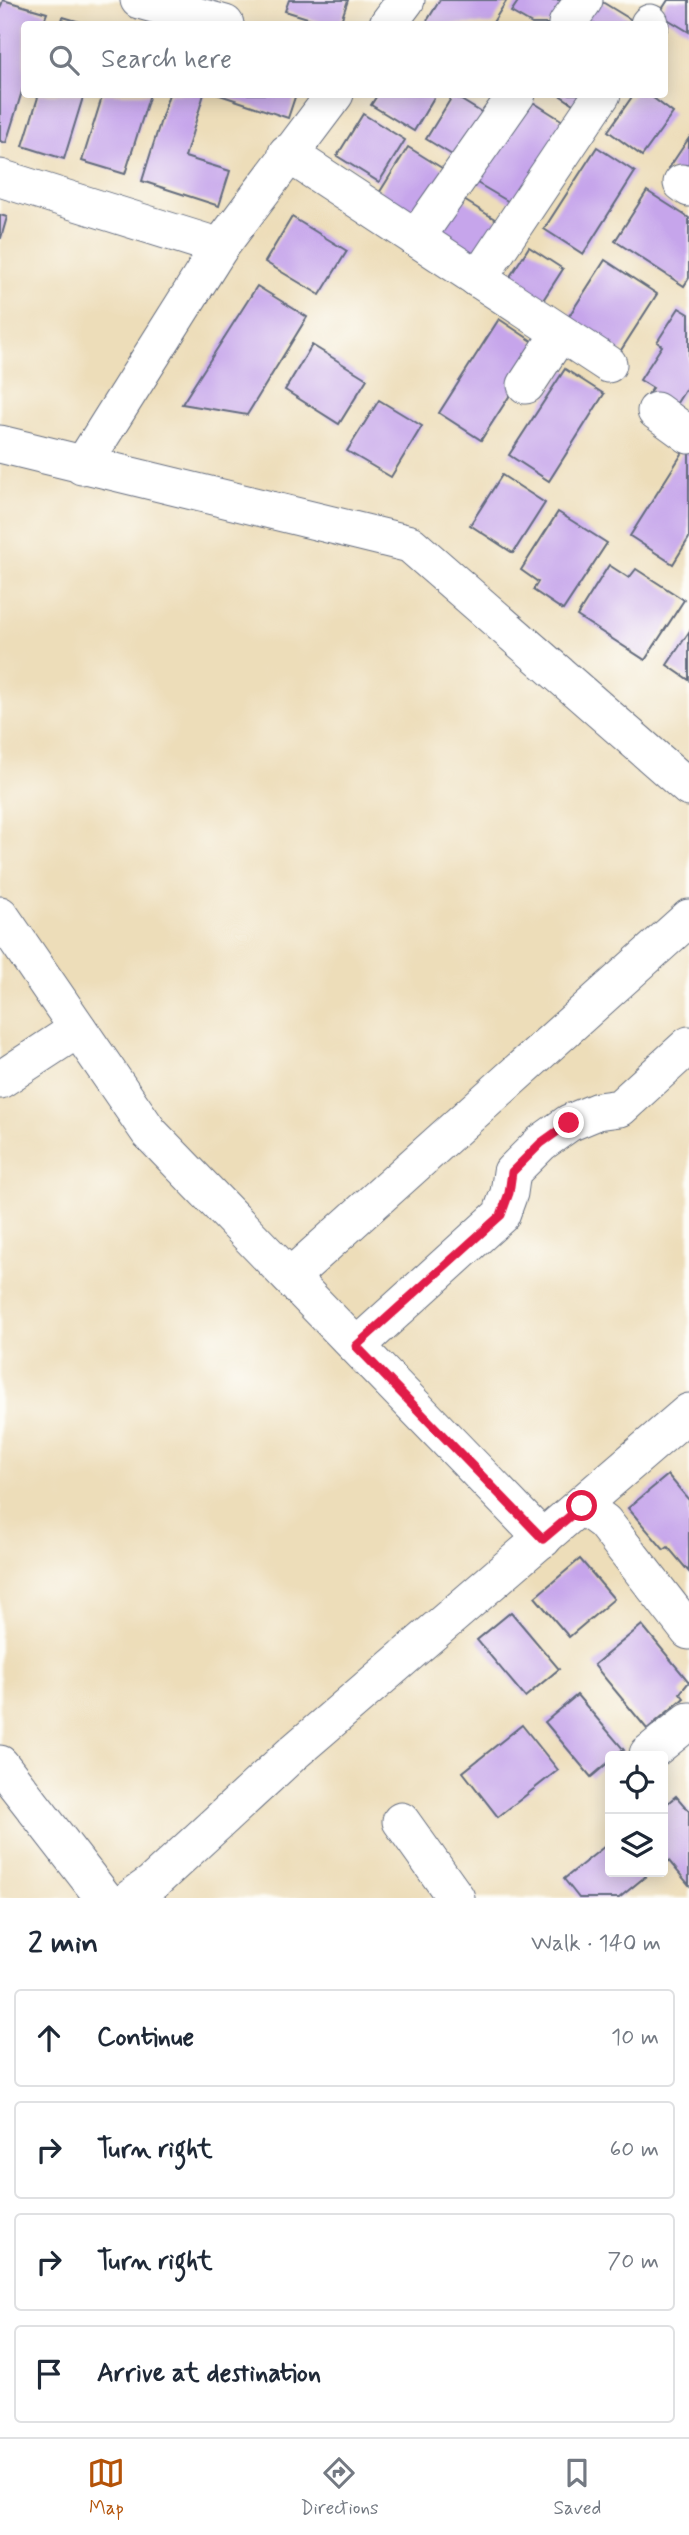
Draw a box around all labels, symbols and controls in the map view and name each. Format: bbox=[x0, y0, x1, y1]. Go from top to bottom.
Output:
search box bbox=[21, 21, 668, 98]
icon: search bbox=[45, 41, 83, 79]
text: Search here bbox=[101, 43, 232, 77]
route end bbox=[553, 1107, 584, 1138]
route start bbox=[566, 1490, 597, 1521]
map controls bbox=[605, 1751, 668, 1877]
button: locate bbox=[605, 1751, 668, 1814]
button: layers bbox=[605, 1814, 668, 1877]
text: 2 min bbox=[28, 1924, 98, 1963]
text: Walk · 140 m bbox=[531, 1929, 661, 1959]
icon: ahead bbox=[30, 2019, 68, 2057]
text: Continue bbox=[97, 2021, 194, 2055]
text: 10 m bbox=[611, 2023, 659, 2053]
icon: right bbox=[30, 2131, 68, 2169]
text: Turn right bbox=[97, 2133, 213, 2167]
text: 60 m bbox=[610, 2135, 659, 2165]
icon: right bbox=[30, 2243, 68, 2281]
text: Turn right bbox=[97, 2245, 213, 2279]
text: 70 m bbox=[607, 2247, 659, 2277]
icon: arrive bbox=[30, 2355, 68, 2393]
text: Arrive at destination bbox=[97, 2357, 321, 2391]
tab: Map bbox=[87, 2454, 125, 2521]
tab: Directions bbox=[300, 2454, 379, 2521]
tab: Saved bbox=[553, 2454, 601, 2521]

